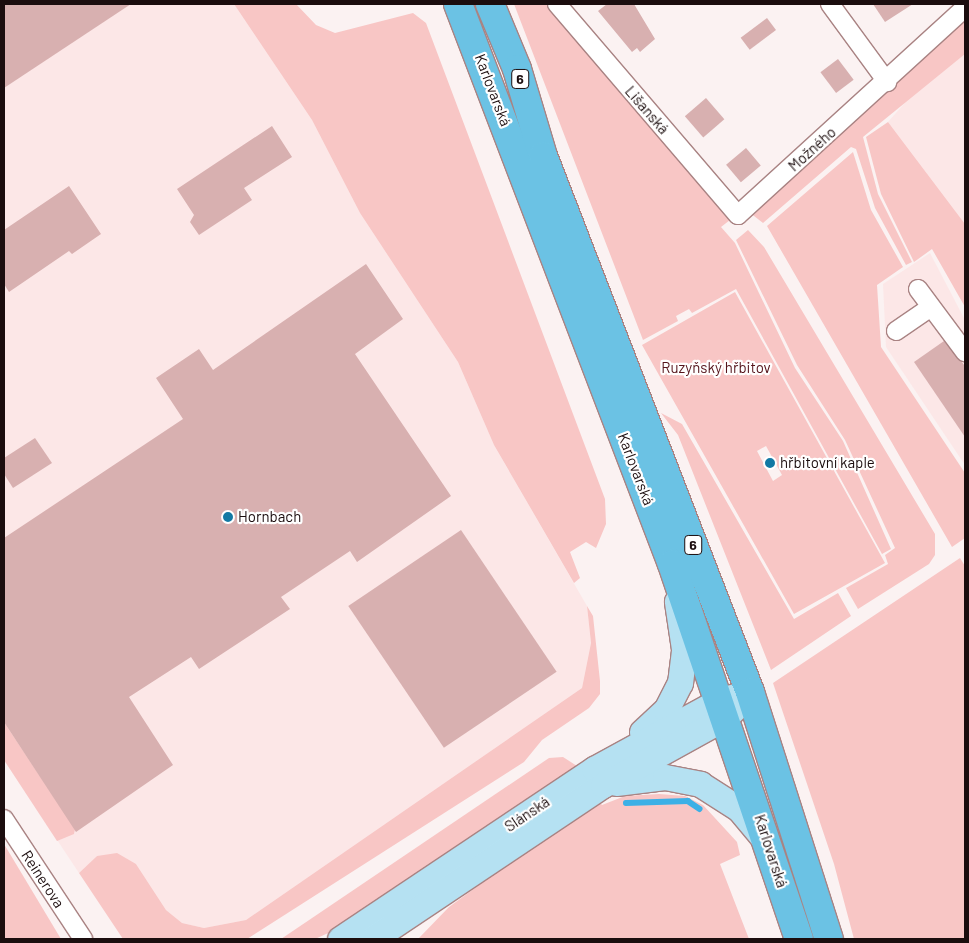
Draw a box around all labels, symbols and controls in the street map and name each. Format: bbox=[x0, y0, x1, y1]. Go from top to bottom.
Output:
street label: Karlovarská bbox=[471, 51, 515, 129]
road number: 6 bbox=[510, 68, 530, 90]
street label: Lišanská bbox=[621, 82, 673, 138]
street label: Možného bbox=[785, 123, 839, 175]
park label: Ruzyňský hřbitov bbox=[661, 359, 771, 377]
street label: Karlovarská bbox=[614, 430, 658, 508]
place label: hřbitovní kaple bbox=[780, 454, 875, 472]
marker: hřbitovní kaple bbox=[764, 457, 776, 469]
place label: Hornbach bbox=[238, 508, 301, 526]
marker: Hornbach bbox=[222, 511, 234, 523]
road number: 6 bbox=[683, 534, 703, 556]
street label: Slánská bbox=[501, 793, 553, 835]
street label: Karlovarská bbox=[751, 812, 791, 890]
street label: Reinerova bbox=[18, 847, 68, 911]

